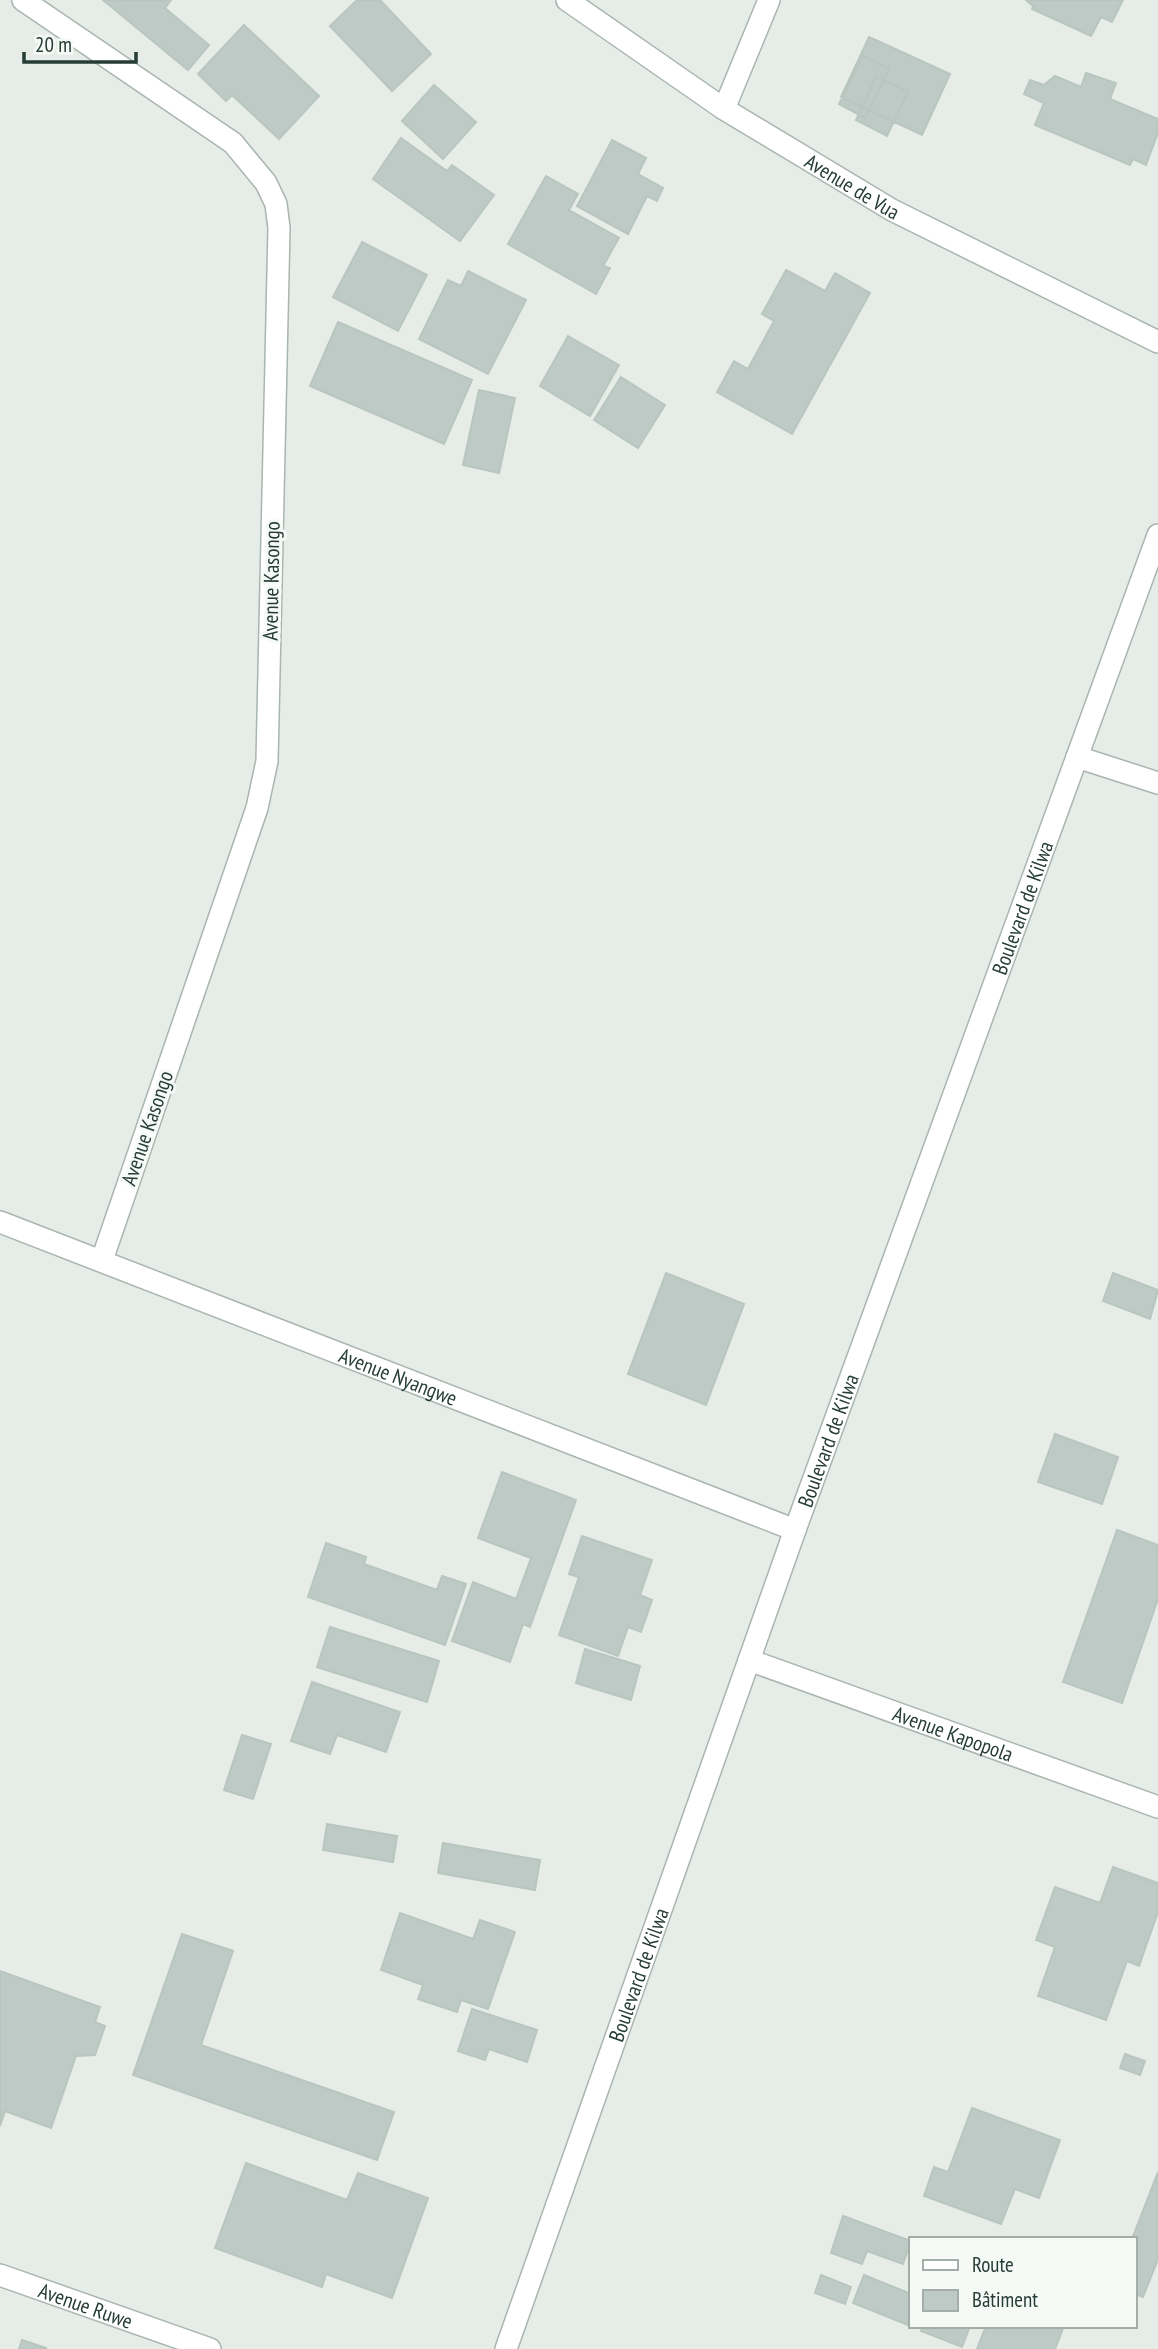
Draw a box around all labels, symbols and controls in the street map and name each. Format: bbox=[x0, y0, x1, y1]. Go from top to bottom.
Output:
scale bar bbox=[24, 21, 136, 65]
text: 20 m bbox=[35, 31, 72, 58]
street label: Avenue de Vua bbox=[800, 147, 904, 225]
street label: Avenue Kasongo bbox=[256, 521, 286, 641]
street label: Boulevard de Kilwa bbox=[985, 837, 1059, 978]
street label: Avenue Kasongo bbox=[115, 1067, 179, 1189]
street label: Avenue Nyangwe bbox=[335, 1341, 461, 1411]
street label: Boulevard de Kilwa bbox=[791, 1370, 864, 1511]
street label: Avenue Kapopola bbox=[889, 1699, 1017, 1767]
street label: Boulevard de Kilwa bbox=[602, 1904, 674, 2045]
legend bbox=[909, 2237, 1137, 2328]
text: Route bbox=[972, 2251, 1014, 2278]
street label: Avenue Ruwe bbox=[35, 2276, 136, 2334]
text: Bâtiment bbox=[972, 2286, 1038, 2313]

